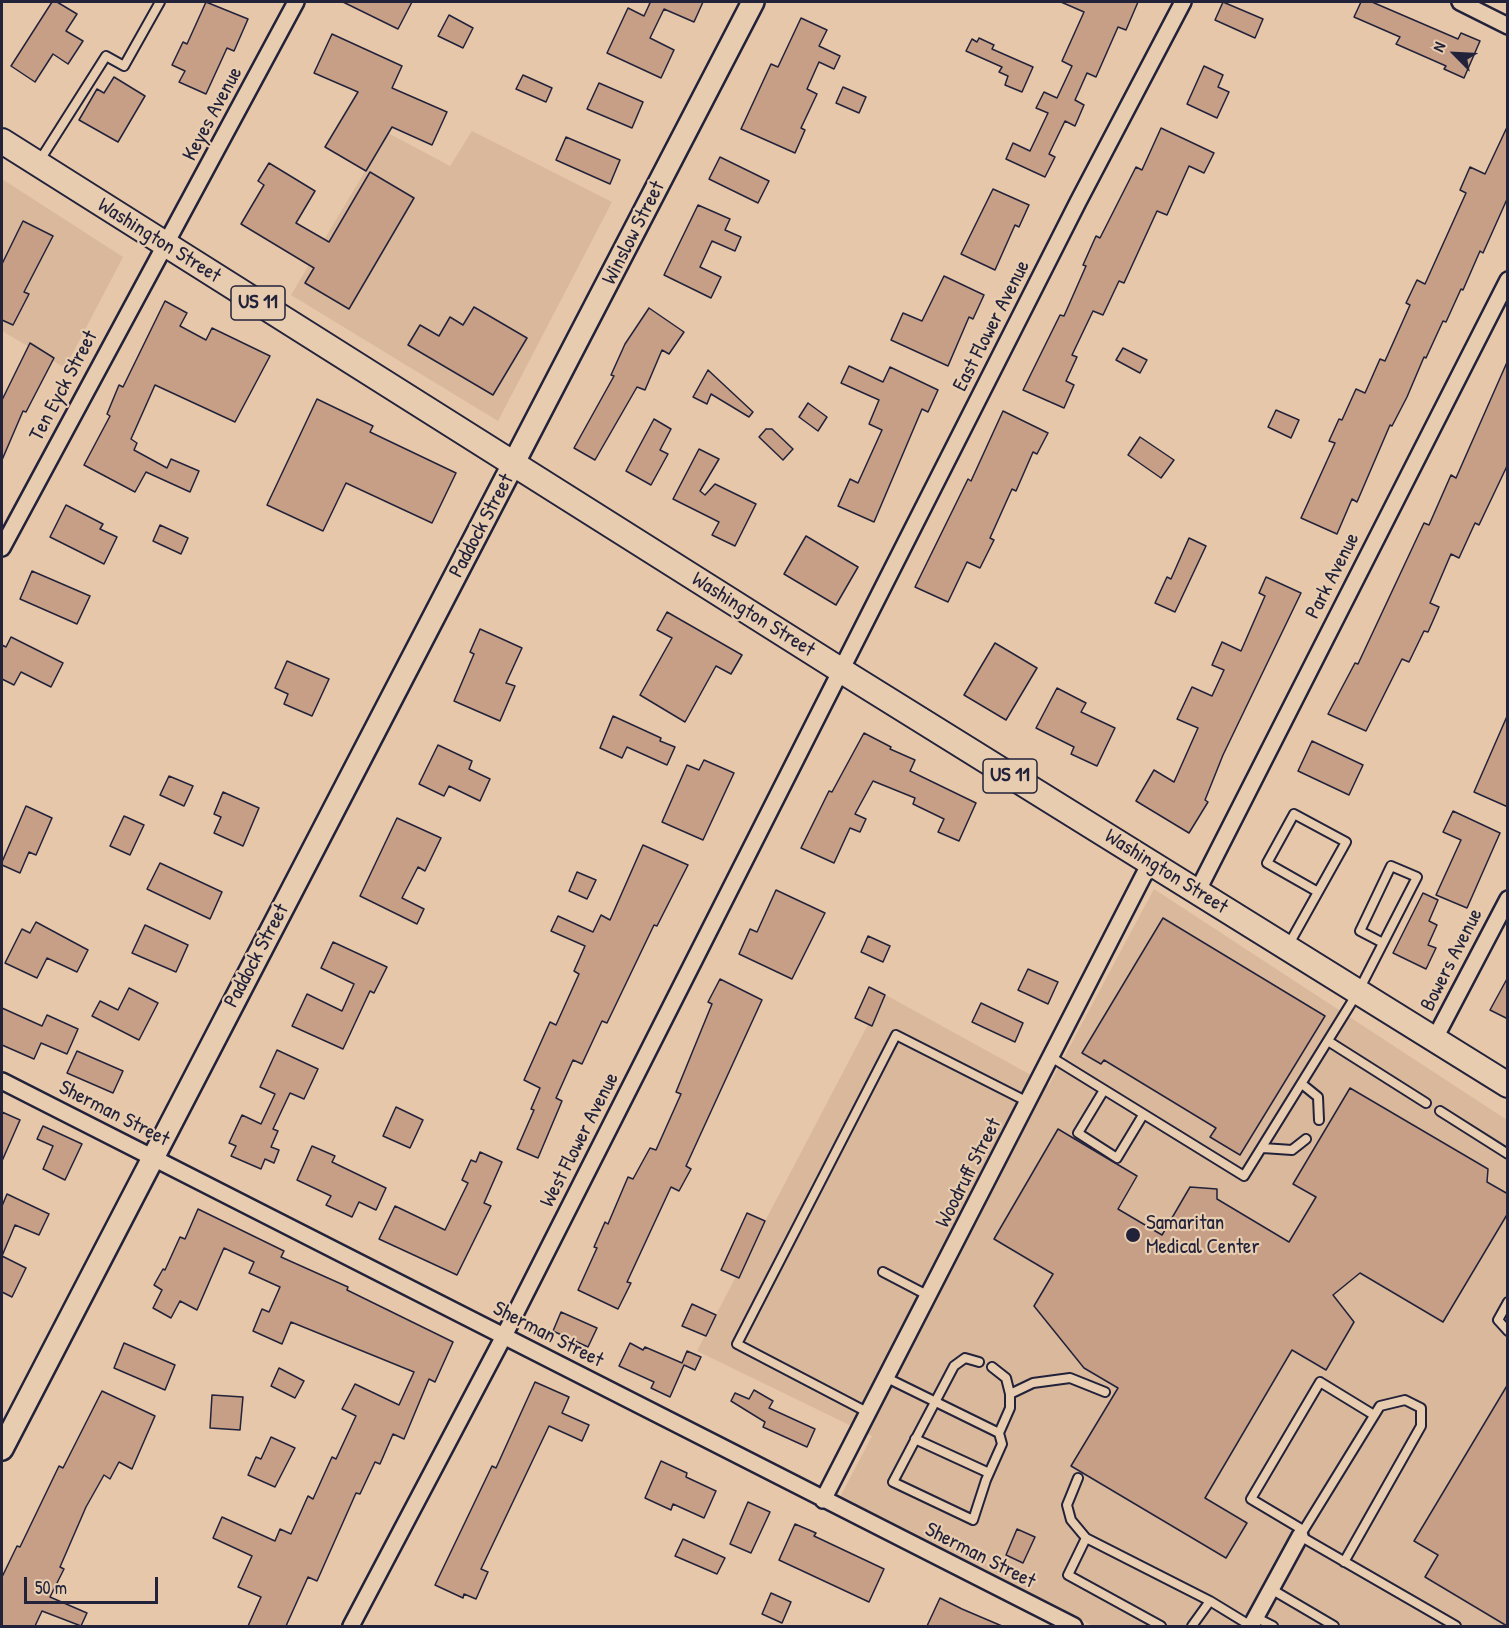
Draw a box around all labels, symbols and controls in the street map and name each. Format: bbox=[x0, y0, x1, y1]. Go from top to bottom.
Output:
north arrow bbox=[1425, 24, 1485, 84]
text: N bbox=[1427, 38, 1450, 55]
street label: Keyes Avenue bbox=[178, 63, 248, 165]
street label: Winslow Street bbox=[597, 177, 671, 289]
street label: Washington Street bbox=[93, 193, 225, 289]
street label: East Flower Avenue bbox=[948, 256, 1036, 396]
road number: US 11 bbox=[231, 286, 285, 320]
street label: Ten Eyck Street bbox=[24, 327, 104, 445]
street label: Paddock Street bbox=[444, 470, 520, 582]
street label: Park Avenue bbox=[1301, 529, 1365, 623]
street label: Washington Street bbox=[687, 567, 819, 663]
road number: US 11 bbox=[983, 759, 1037, 793]
street label: Washington Street bbox=[1100, 824, 1232, 920]
street label: Paddock Street bbox=[219, 900, 295, 1012]
street label: Bowers Avenue bbox=[1415, 905, 1489, 1015]
street label: West Flower Avenue bbox=[535, 1069, 625, 1211]
street label: Sherman Street bbox=[55, 1075, 173, 1153]
street label: Woodruff Street bbox=[931, 1114, 1007, 1232]
place label: Samaritan Medical Center bbox=[1146, 1210, 1260, 1260]
marker: Samaritan Medical Center bbox=[1124, 1226, 1142, 1244]
street label: Sherman Street bbox=[489, 1296, 607, 1374]
street label: Sherman Street bbox=[921, 1517, 1039, 1595]
scale bar bbox=[27, 1565, 160, 1603]
text: 50 m bbox=[35, 1575, 67, 1600]

